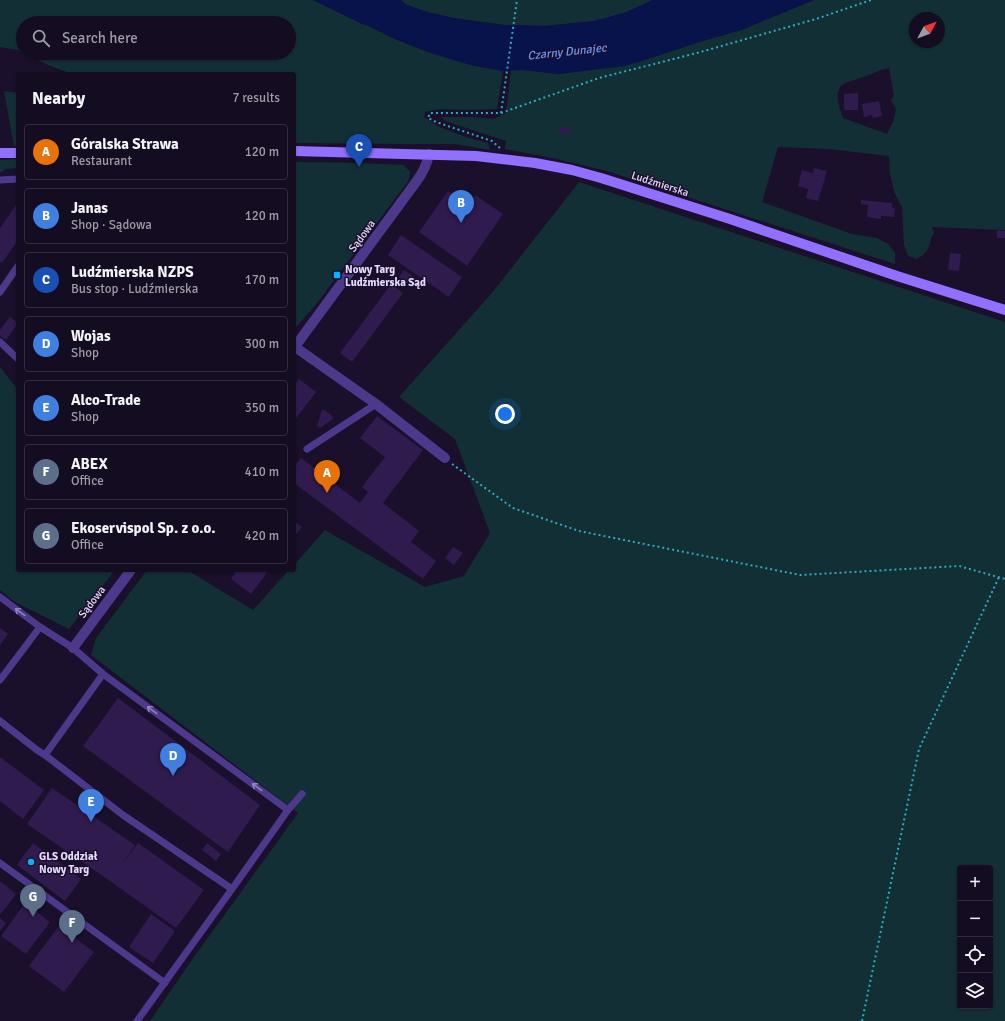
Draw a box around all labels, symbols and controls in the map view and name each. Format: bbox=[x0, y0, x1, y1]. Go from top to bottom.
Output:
north arrow bbox=[909, 12, 945, 48]
search box bbox=[16, 16, 296, 60]
icon: search bbox=[30, 27, 52, 49]
text: Search here bbox=[62, 29, 138, 47]
water label: Czarny Dunajec bbox=[527, 40, 609, 64]
text: Nearby bbox=[32, 88, 85, 109]
text: 7 results bbox=[232, 90, 280, 106]
pin: C bbox=[346, 134, 372, 167]
text: Góralska Strawa bbox=[71, 135, 179, 153]
text: A bbox=[42, 144, 50, 160]
text: 120 m bbox=[245, 144, 279, 160]
text: Restaurant bbox=[71, 153, 132, 169]
street label: Ludźmierska bbox=[630, 169, 691, 199]
pin: B bbox=[448, 190, 474, 223]
text: Janas bbox=[71, 199, 108, 217]
text: B bbox=[42, 208, 50, 224]
text: 120 m bbox=[245, 208, 279, 224]
text: Shop · Sądowa bbox=[71, 217, 152, 233]
street label: Sądowa bbox=[346, 217, 378, 255]
text: Ludźmierska NZPS bbox=[71, 263, 194, 281]
place label: Nowy Targ Ludźmierska Sąd bbox=[345, 263, 426, 289]
marker: Nowy Targ Ludźmierska Sąd bbox=[332, 270, 342, 280]
text: C bbox=[42, 272, 50, 288]
text: 170 m bbox=[245, 272, 279, 288]
text: Bus stop · Ludźmierska bbox=[71, 281, 198, 297]
text: Wojas bbox=[71, 327, 111, 345]
text: D bbox=[42, 336, 50, 352]
text: 300 m bbox=[245, 336, 279, 352]
text: Shop bbox=[71, 345, 99, 361]
text: Alco-Trade bbox=[71, 391, 141, 409]
text: E bbox=[42, 400, 50, 416]
text: 350 m bbox=[245, 400, 279, 416]
your location bbox=[495, 404, 515, 424]
text: Shop bbox=[71, 409, 99, 425]
text: ABEX bbox=[71, 455, 108, 473]
pin: A bbox=[314, 460, 340, 493]
text: F bbox=[43, 464, 49, 480]
text: 410 m bbox=[245, 464, 279, 480]
text: Office bbox=[71, 473, 104, 489]
text: Ekoservispol Sp. z o.o. bbox=[71, 519, 216, 537]
text: G bbox=[42, 528, 50, 544]
text: 420 m bbox=[245, 528, 279, 544]
text: Office bbox=[71, 537, 104, 553]
street label: Sądowa bbox=[76, 583, 108, 621]
one-way arrow bbox=[15, 608, 26, 616]
one-way arrow bbox=[147, 706, 158, 714]
pin: D bbox=[160, 743, 186, 776]
one-way arrow bbox=[251, 783, 262, 791]
pin: E bbox=[78, 789, 104, 822]
place label: GLS Oddział Nowy Targ bbox=[39, 850, 98, 876]
marker: GLS Oddział Nowy Targ bbox=[26, 857, 36, 867]
map controls bbox=[957, 865, 993, 1009]
button: + bbox=[957, 865, 993, 901]
pin: G bbox=[20, 884, 46, 917]
button: − bbox=[957, 901, 993, 937]
pin: F bbox=[59, 910, 85, 943]
button: locate bbox=[957, 937, 993, 973]
button: layers bbox=[957, 973, 993, 1009]

